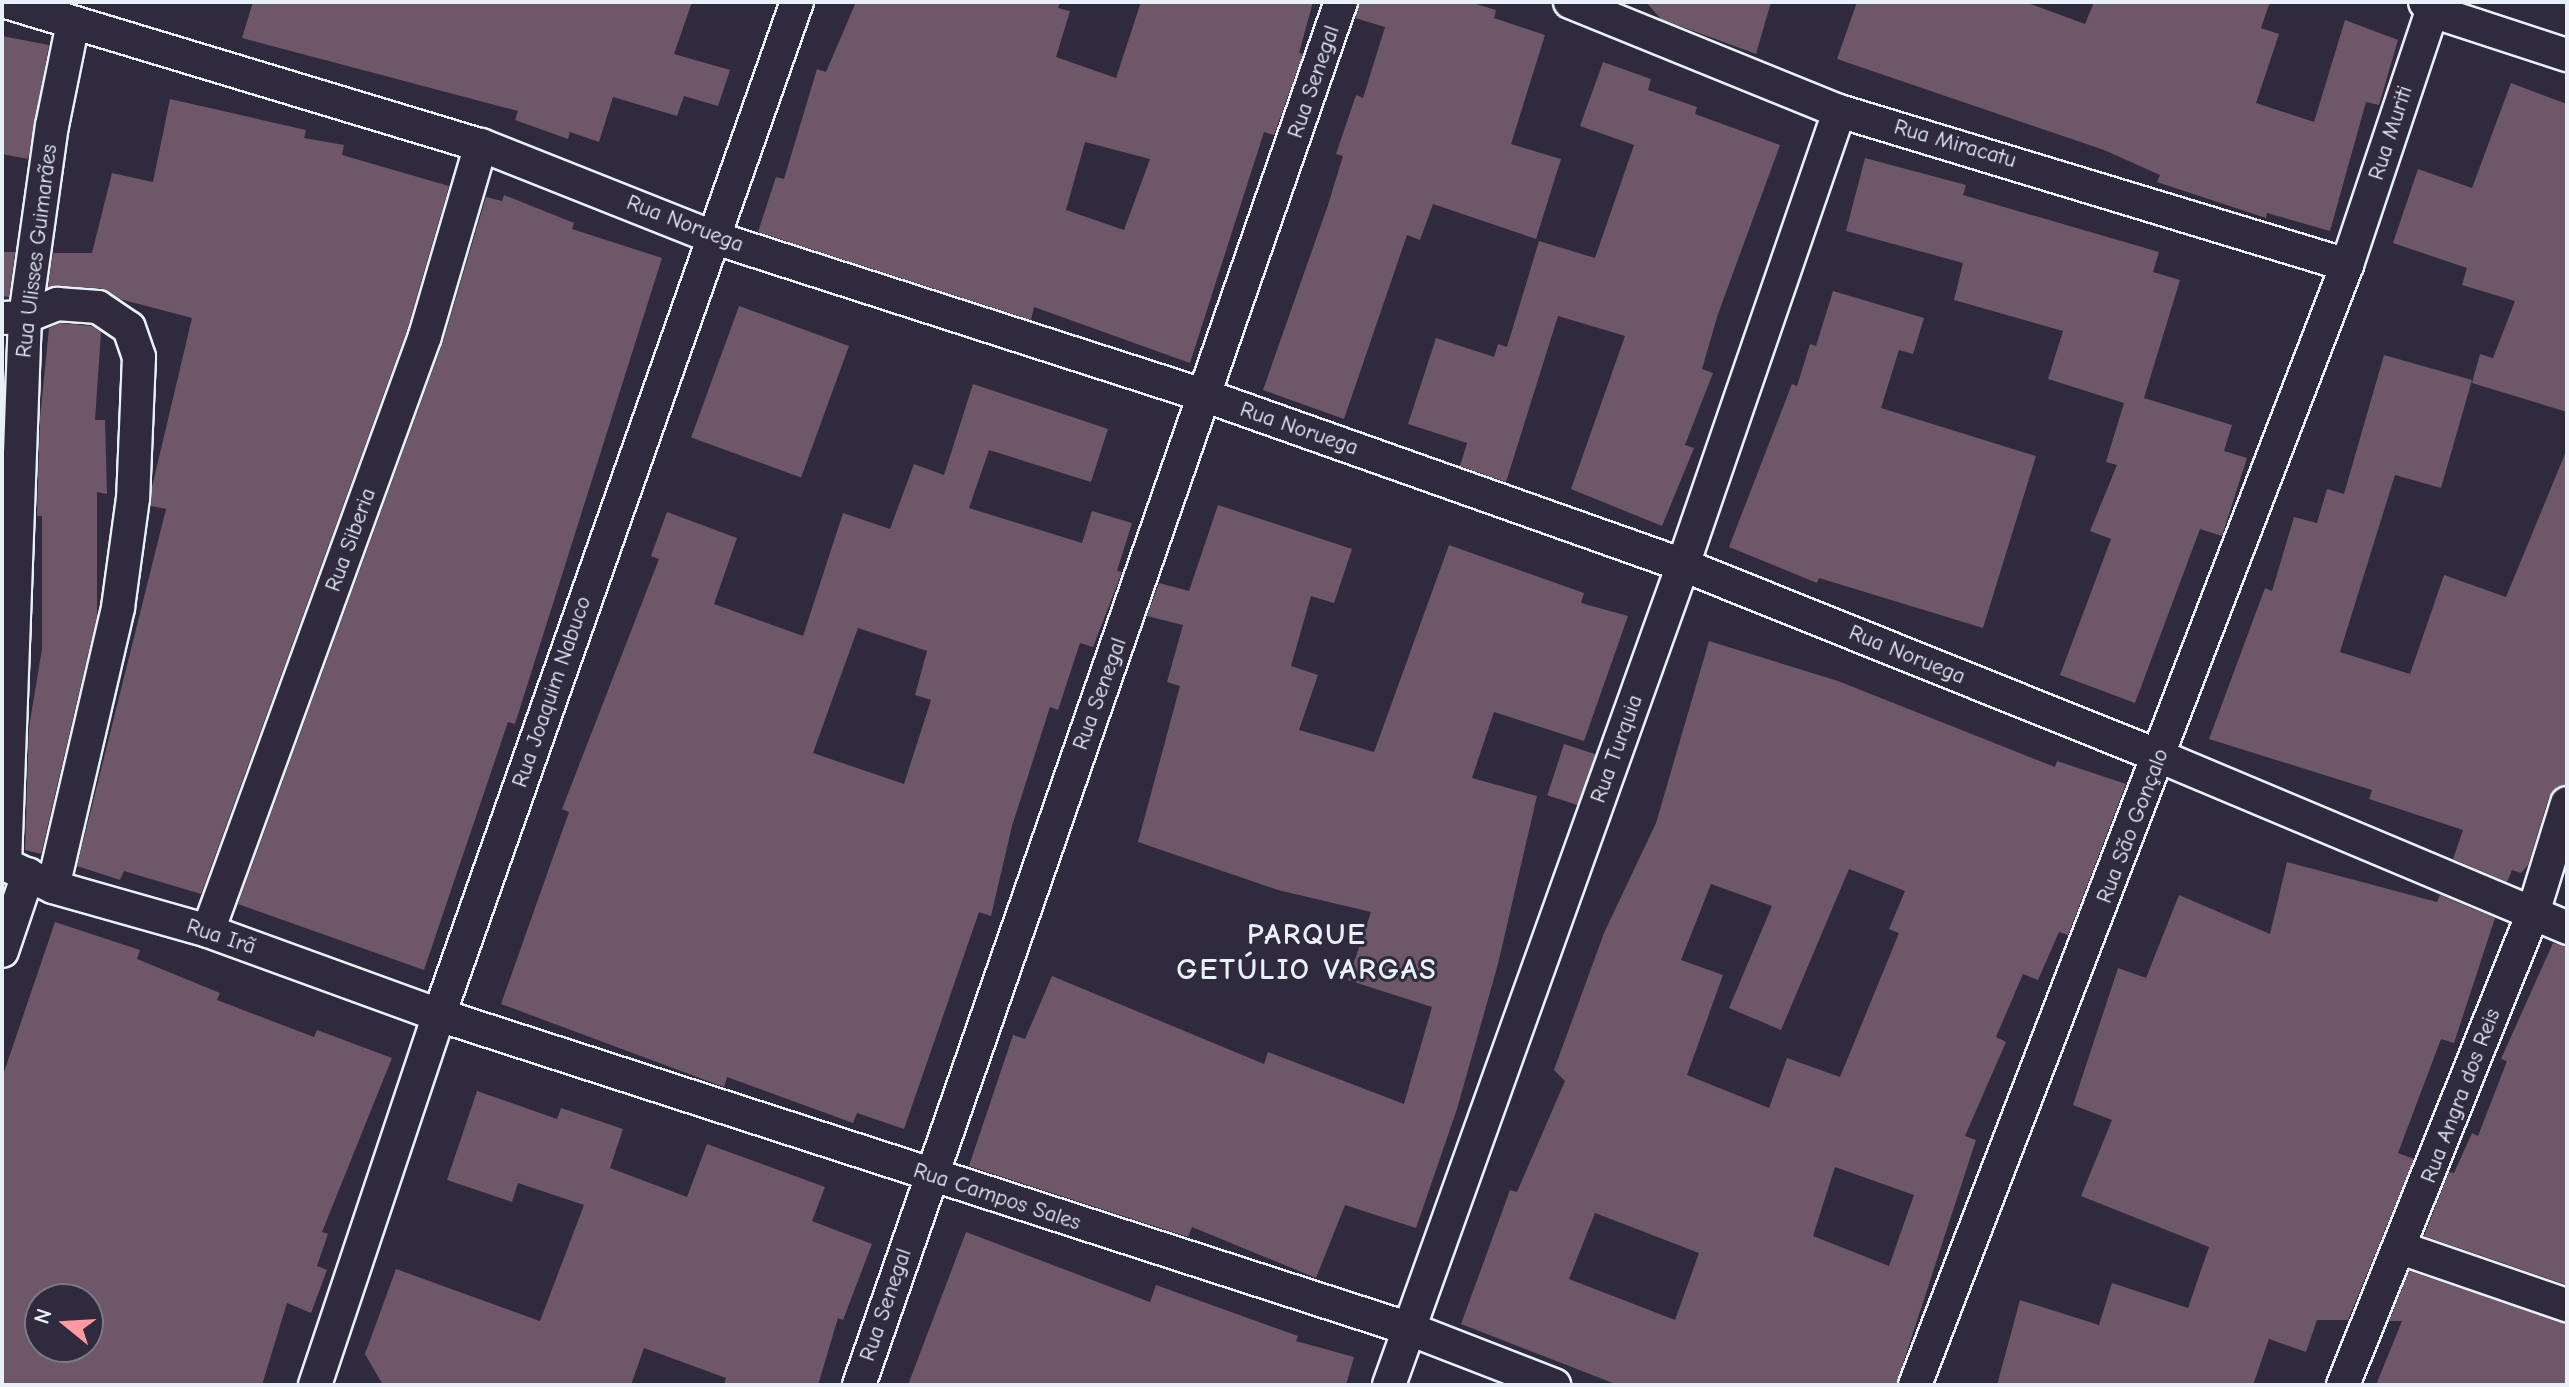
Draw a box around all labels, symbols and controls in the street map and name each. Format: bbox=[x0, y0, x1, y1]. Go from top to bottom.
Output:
street label: Rua Senegal bbox=[1282, 22, 1346, 142]
street label: Rua Muriti bbox=[2363, 82, 2419, 184]
street label: Rua Miracatu bbox=[1891, 114, 2019, 174]
street label: Rua Ulisses Guimarães bbox=[11, 143, 63, 359]
street label: Rua Noruega bbox=[623, 190, 747, 258]
street label: Rua Noruega bbox=[1236, 396, 1362, 462]
street label: Rua Siberia bbox=[320, 485, 382, 595]
street label: Rua Joaquim Nabuco bbox=[507, 593, 597, 791]
street label: Rua Noruega bbox=[1845, 620, 1969, 690]
street label: Rua Senegal bbox=[1068, 634, 1132, 754]
street label: Rua Turquia bbox=[1585, 691, 1649, 807]
street label: Rua São Gonçalo bbox=[2091, 745, 2175, 907]
street label: Rua Irã bbox=[183, 913, 259, 961]
district label: PARQUE GETÚLIO VARGAS bbox=[1176, 917, 1438, 988]
street label: Rua Angra dos Reis bbox=[2416, 1005, 2506, 1187]
street label: Rua Campos Sales bbox=[910, 1158, 1084, 1236]
street label: Rua Senegal bbox=[854, 1245, 918, 1365]
north arrow bbox=[24, 1283, 104, 1363]
text: N bbox=[28, 1305, 58, 1327]

